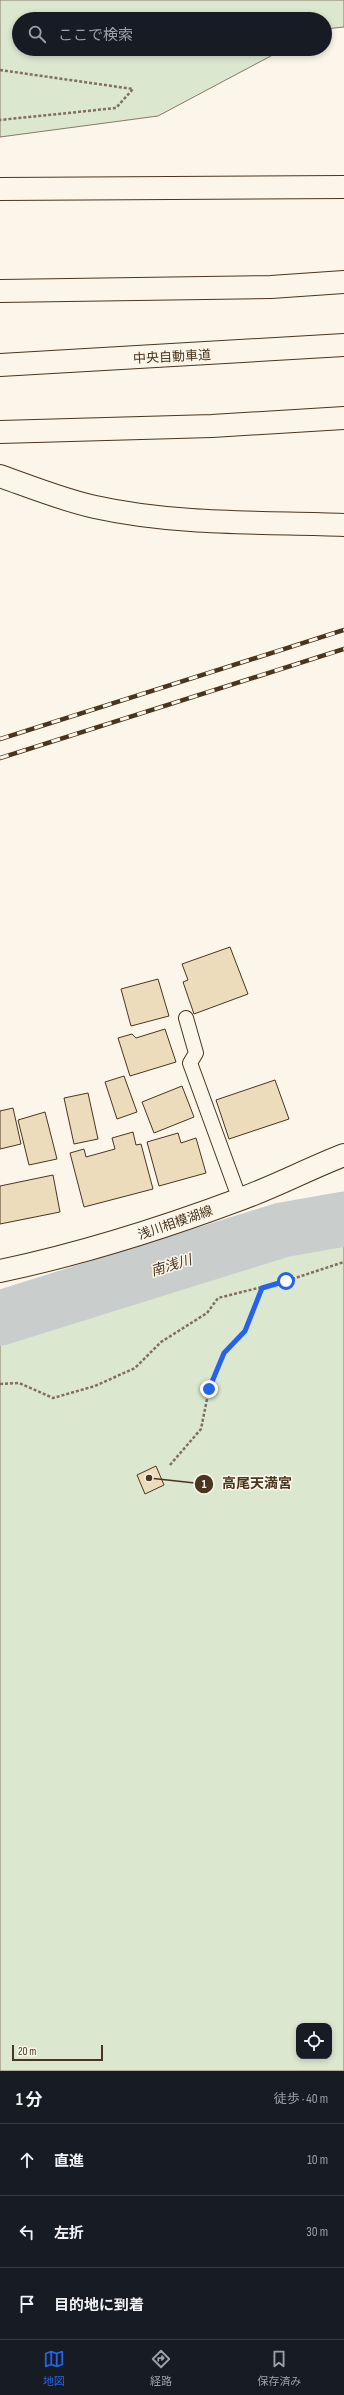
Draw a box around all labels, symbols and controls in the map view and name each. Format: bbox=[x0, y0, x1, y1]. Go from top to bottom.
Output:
search box bbox=[12, 12, 332, 56]
icon: search bbox=[26, 23, 48, 45]
text: ここで検索 bbox=[58, 26, 133, 45]
street label: 中央自動車道 bbox=[133, 347, 211, 367]
street label: 浅川相模湖線 bbox=[136, 1203, 215, 1243]
water label: 南浅川 bbox=[149, 1251, 196, 1280]
route start bbox=[277, 1272, 295, 1290]
route end bbox=[200, 1380, 218, 1398]
callout: 高尾天満宮 bbox=[194, 1471, 300, 1497]
text: 高尾天満宮 bbox=[222, 1475, 292, 1492]
text: 1 bbox=[202, 1477, 207, 1492]
map controls bbox=[296, 2023, 332, 2059]
button: locate bbox=[296, 2023, 332, 2059]
scale bar bbox=[12, 2043, 103, 2062]
text: 20 m bbox=[18, 2045, 36, 2058]
text: 1 分 bbox=[16, 2090, 42, 2110]
text: 徒歩 · 40 m bbox=[274, 2091, 328, 2107]
icon: ahead bbox=[16, 2149, 38, 2171]
text: 直進 bbox=[54, 2152, 84, 2171]
text: 10 m bbox=[307, 2152, 328, 2168]
icon: left bbox=[16, 2221, 38, 2243]
text: 左折 bbox=[54, 2224, 84, 2243]
text: 30 m bbox=[306, 2224, 328, 2240]
icon: arrive bbox=[16, 2293, 38, 2315]
text: 目的地に到着 bbox=[54, 2296, 144, 2315]
tab: 地図 bbox=[43, 2348, 65, 2388]
tab: 経路 bbox=[150, 2348, 172, 2388]
tab: 保存済み bbox=[257, 2348, 301, 2388]

